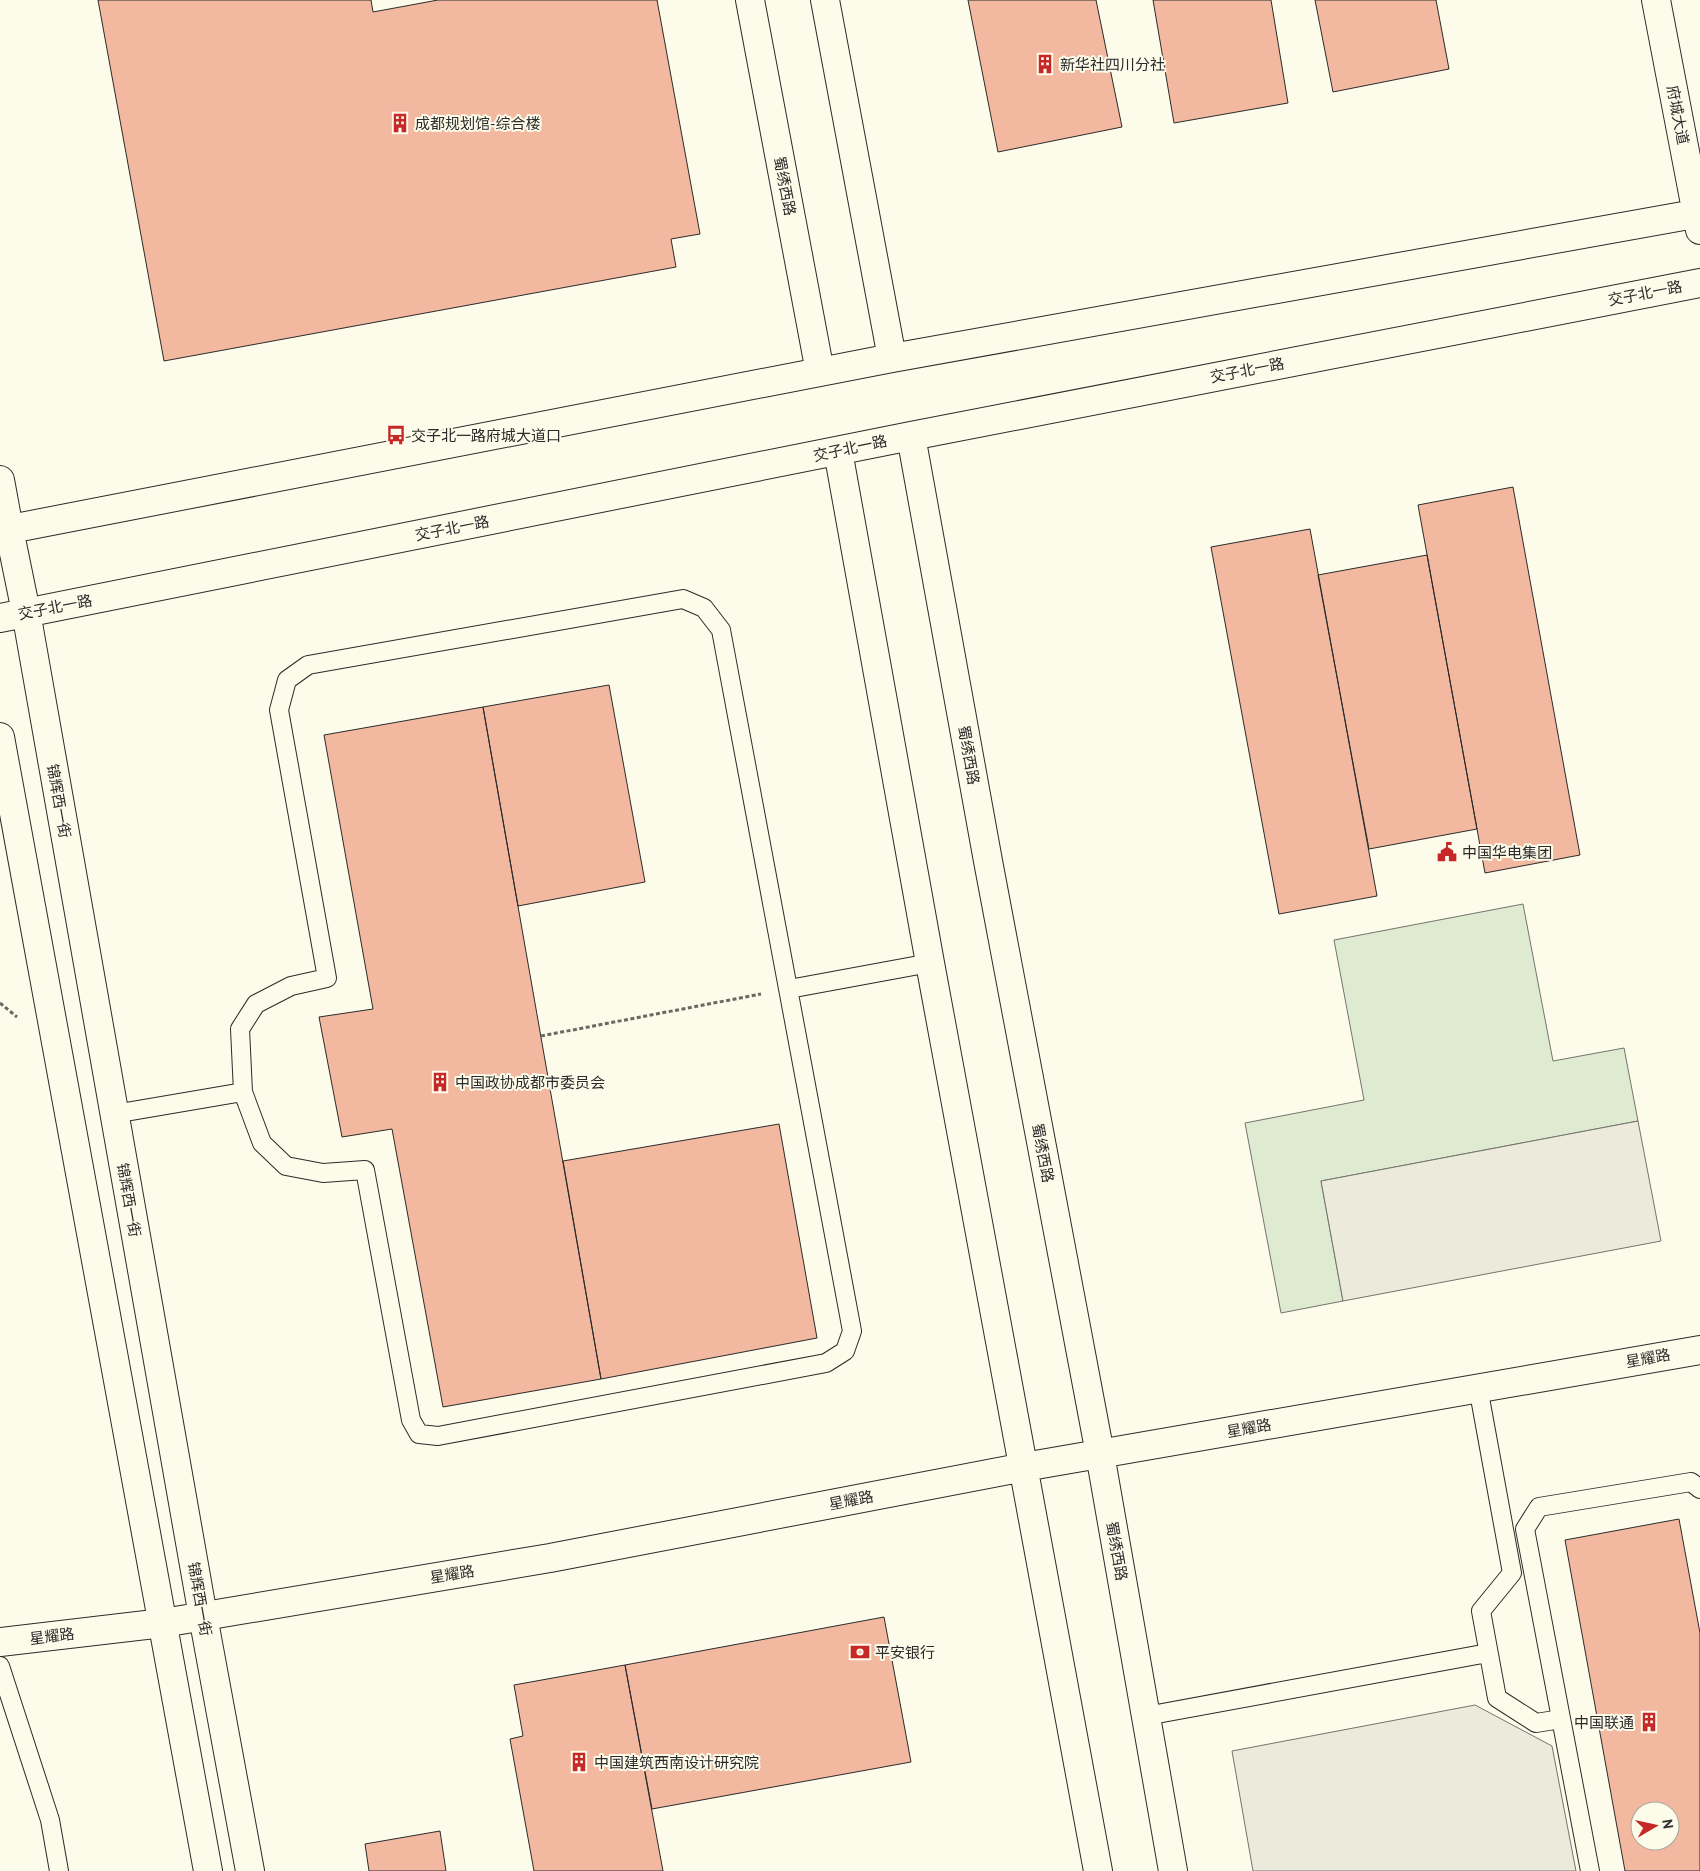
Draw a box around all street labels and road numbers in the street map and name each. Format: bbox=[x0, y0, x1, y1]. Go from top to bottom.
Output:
street label: 府城大道 bbox=[1663, 84, 1693, 146]
street label: 蜀绣西路 bbox=[770, 155, 800, 217]
street label: 交子北一路 bbox=[1606, 277, 1684, 309]
street label: 交子北一路 bbox=[1208, 354, 1286, 386]
street label: 交子北一路 bbox=[811, 431, 889, 465]
street label: 交子北一路 bbox=[413, 512, 491, 544]
street label: 交子北一路 bbox=[16, 591, 94, 623]
street label: 蜀绣西路 bbox=[954, 724, 984, 786]
street label: 锦辉西一街 bbox=[43, 762, 75, 840]
street label: 蜀绣西路 bbox=[1028, 1122, 1058, 1184]
street label: 锦辉西一街 bbox=[113, 1161, 145, 1239]
street label: 星耀路 bbox=[1624, 1345, 1672, 1371]
street label: 星耀路 bbox=[1225, 1415, 1273, 1441]
street label: 星耀路 bbox=[827, 1486, 875, 1514]
street label: 蜀绣西路 bbox=[1102, 1520, 1132, 1582]
street label: 锦辉西一街 bbox=[184, 1560, 216, 1638]
street label: 星耀路 bbox=[428, 1561, 476, 1587]
street label: 星耀路 bbox=[29, 1624, 75, 1648]

